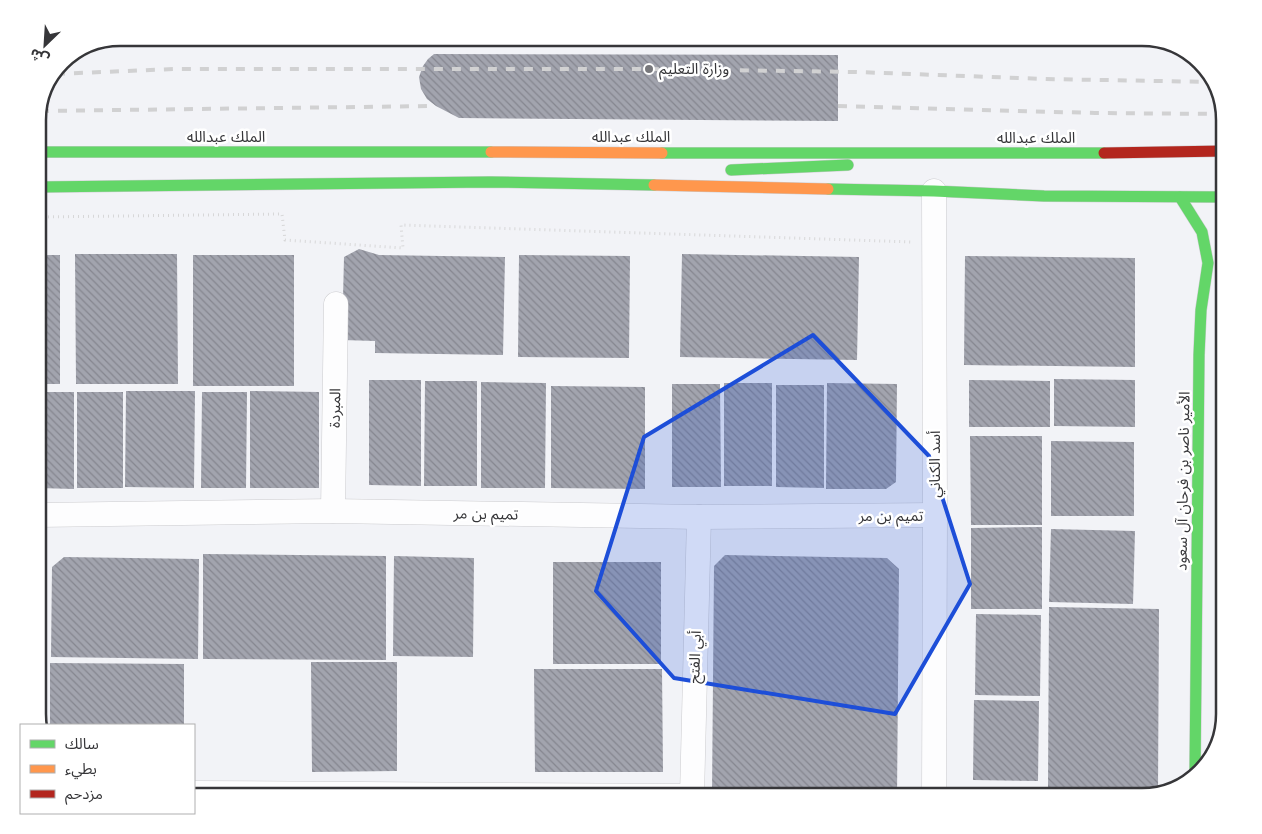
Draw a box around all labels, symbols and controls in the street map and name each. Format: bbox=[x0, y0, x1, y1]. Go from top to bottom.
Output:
north arrow bbox=[20, 20, 70, 70]
text: ش bbox=[27, 45, 52, 69]
place label: وزارة التعليم bbox=[659, 59, 729, 80]
marker: وزارة التعليم bbox=[643, 63, 655, 75]
street label: الملك عبدالله bbox=[187, 127, 265, 146]
street label: الملك عبدالله bbox=[592, 127, 670, 146]
street label: الملك عبدالله bbox=[997, 128, 1075, 147]
street label: المبردة bbox=[325, 388, 344, 428]
street label: الأمير ناصر بن فرحان آل سعود bbox=[1171, 391, 1194, 571]
street label: أسد الكناني bbox=[925, 430, 946, 498]
street label: تميم بن مر bbox=[453, 503, 518, 526]
street label: تميم بن مر bbox=[858, 506, 923, 527]
street label: أبي الفتح bbox=[684, 630, 708, 684]
legend bbox=[20, 724, 195, 814]
text: سالك bbox=[65, 734, 99, 753]
text: بطيء bbox=[65, 759, 97, 780]
text: مزدحم bbox=[65, 784, 103, 805]

